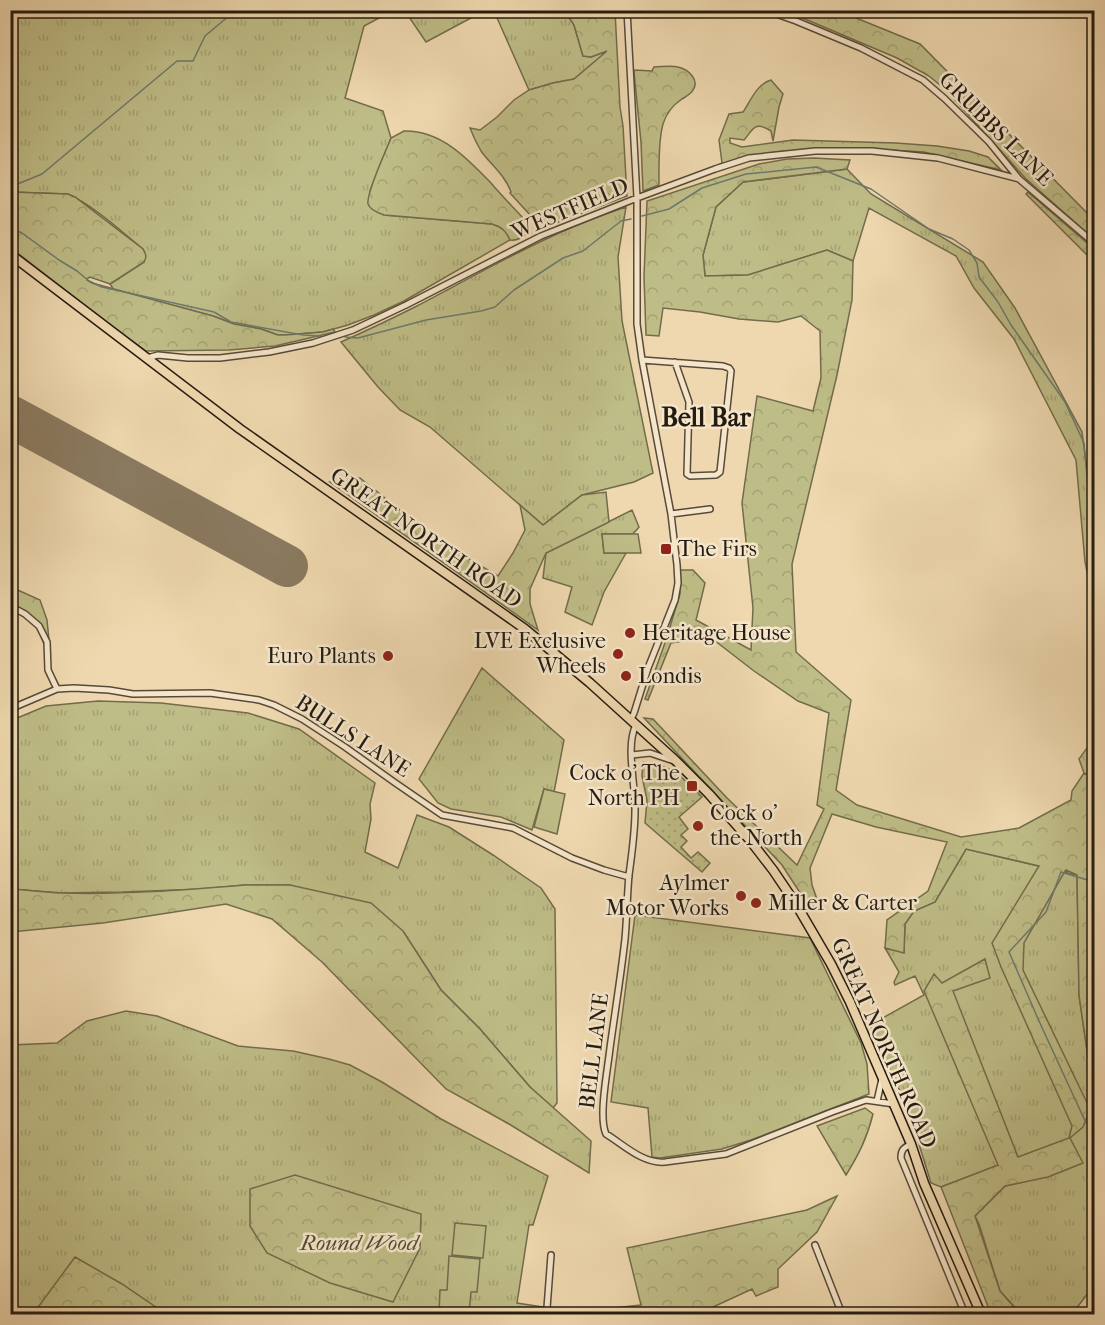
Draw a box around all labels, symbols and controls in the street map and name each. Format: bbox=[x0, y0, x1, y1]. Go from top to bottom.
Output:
street label: GRUBBS LANE bbox=[934, 67, 1058, 191]
street label: WESTFIELD bbox=[506, 173, 633, 246]
district label: Bell Bar bbox=[661, 402, 752, 433]
street label: GREAT NORTH ROAD bbox=[325, 462, 527, 614]
place label: The Firs bbox=[678, 536, 757, 562]
marker: The Firs bbox=[659, 542, 673, 556]
place label: Heritage House bbox=[642, 620, 791, 646]
marker: Heritage House bbox=[623, 626, 637, 640]
place label: LVE Exclusive Wheels bbox=[474, 628, 606, 679]
place label: Euro Plants bbox=[267, 643, 376, 669]
marker: LVE Exclusive Wheels bbox=[611, 647, 625, 661]
marker: Euro Plants bbox=[381, 649, 395, 663]
place label: Londis bbox=[638, 663, 702, 689]
marker: Londis bbox=[619, 669, 633, 683]
street label: BULLS LANE bbox=[291, 689, 415, 783]
place label: Cock o' The North PH bbox=[569, 760, 680, 811]
marker: Cock o' The North PH bbox=[685, 779, 699, 793]
place label: Cock o' the North bbox=[710, 800, 803, 851]
marker: Cock o' the North bbox=[691, 819, 705, 833]
place label: Aylmer Motor Works bbox=[606, 870, 730, 921]
marker: Aylmer Motor Works bbox=[734, 889, 748, 903]
place label: Miller & Carter bbox=[768, 890, 918, 916]
marker: Miller & Carter bbox=[749, 896, 763, 910]
street label: GREAT NORTH ROAD bbox=[826, 934, 942, 1152]
street label: BELL LANE bbox=[574, 991, 614, 1111]
park label: Round Wood bbox=[298, 1230, 421, 1256]

